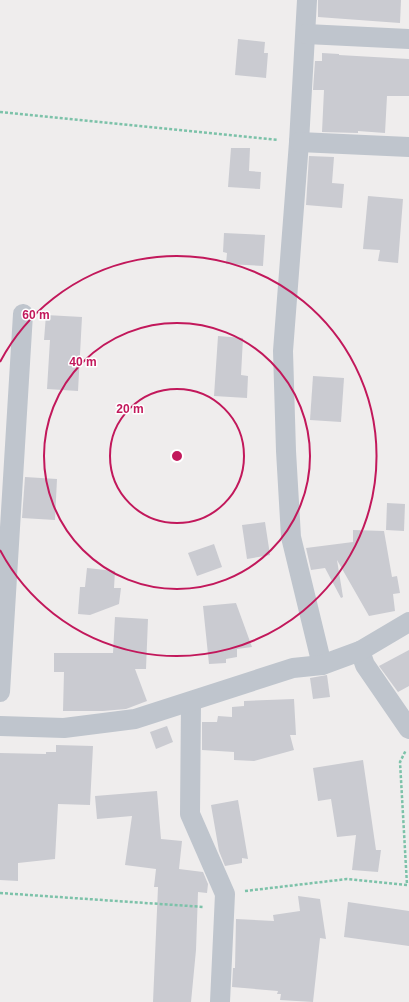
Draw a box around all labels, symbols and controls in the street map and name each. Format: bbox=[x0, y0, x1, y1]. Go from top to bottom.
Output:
text: 60 m bbox=[22, 308, 50, 322]
text: 40 m bbox=[69, 355, 97, 369]
text: 20 m bbox=[116, 402, 144, 416]
centre of rings bbox=[170, 449, 184, 463]

